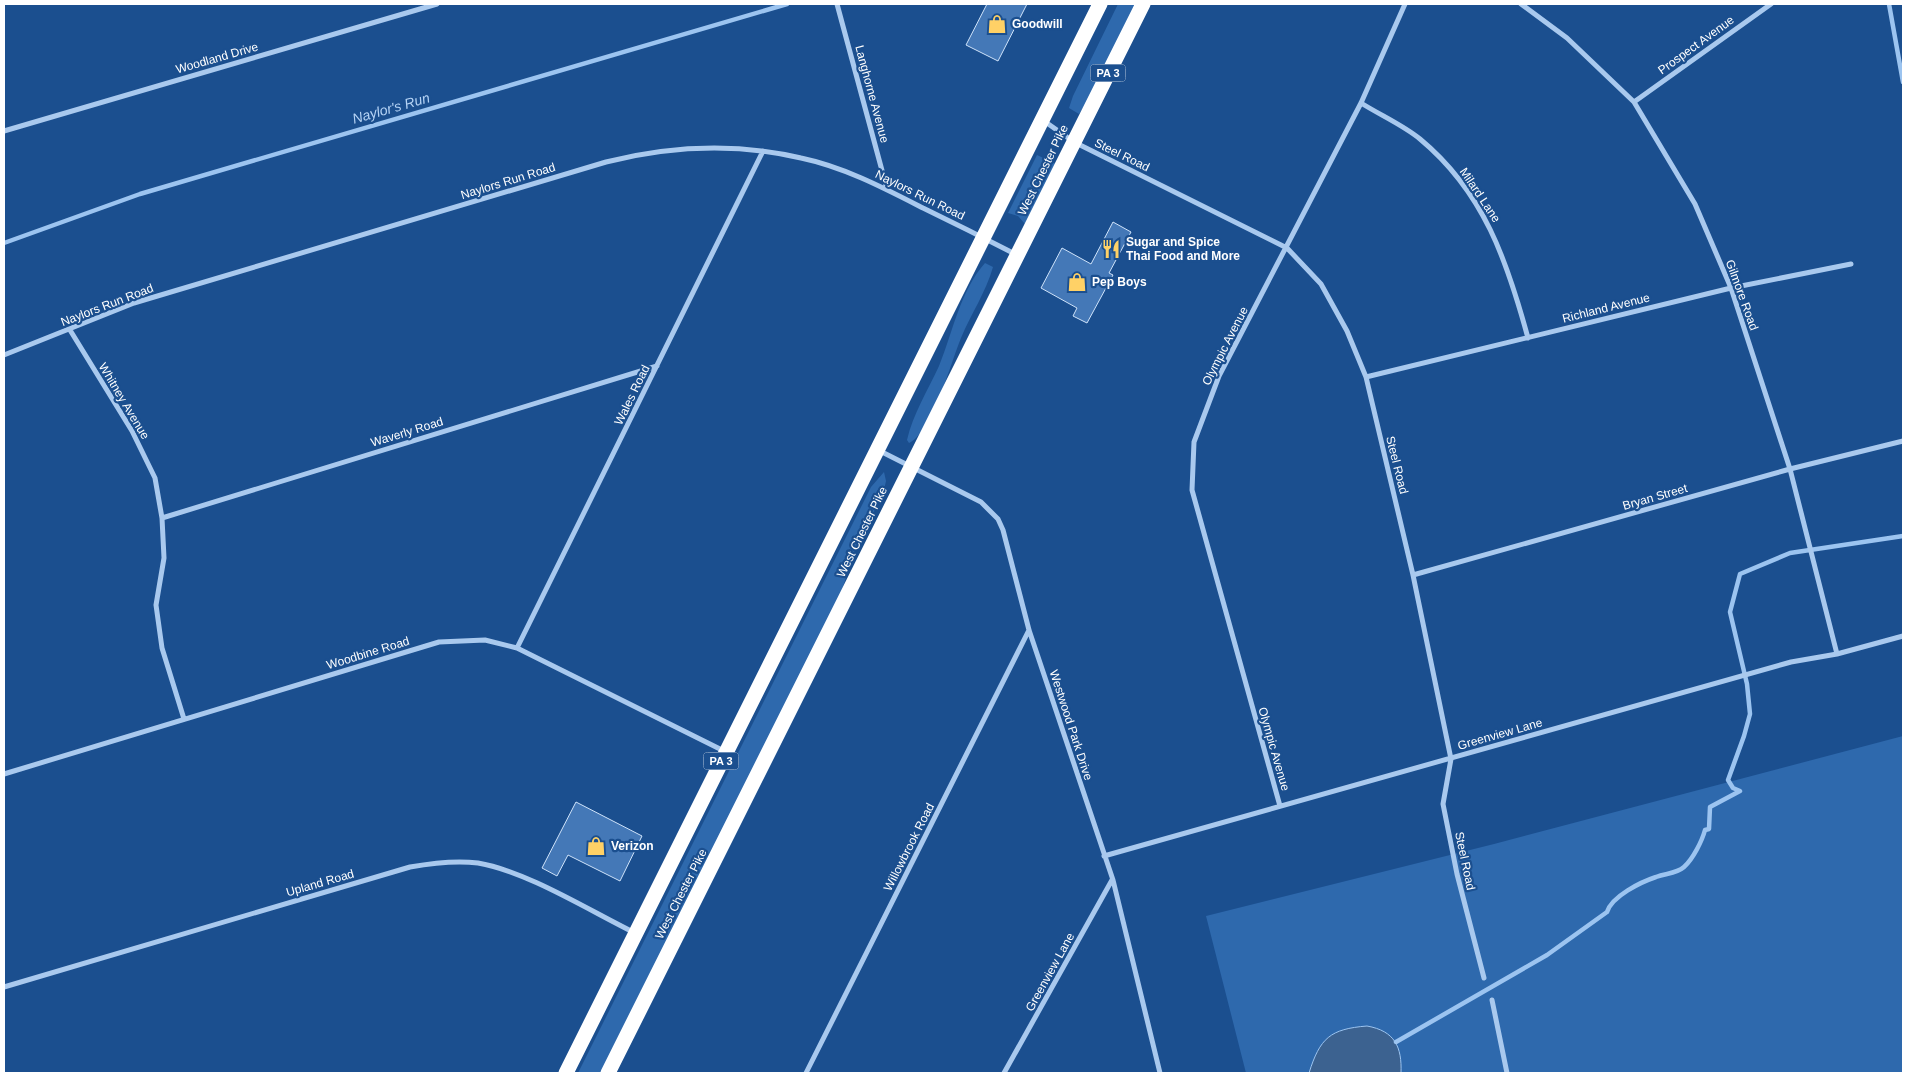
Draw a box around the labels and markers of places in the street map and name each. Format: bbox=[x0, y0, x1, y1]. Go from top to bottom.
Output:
shop icon: Goodwill bbox=[986, 13, 1008, 35]
place label: Goodwill bbox=[1012, 17, 1063, 31]
place label: Sugar and Spice Thai Food and More bbox=[1126, 235, 1240, 263]
restaurant icon: Sugar and Spice Thai Food and More bbox=[1100, 238, 1122, 260]
shop icon: Pep Boys bbox=[1066, 271, 1088, 293]
place label: Pep Boys bbox=[1092, 275, 1147, 289]
shop icon: Verizon bbox=[585, 835, 607, 857]
place label: Verizon bbox=[611, 839, 654, 853]

